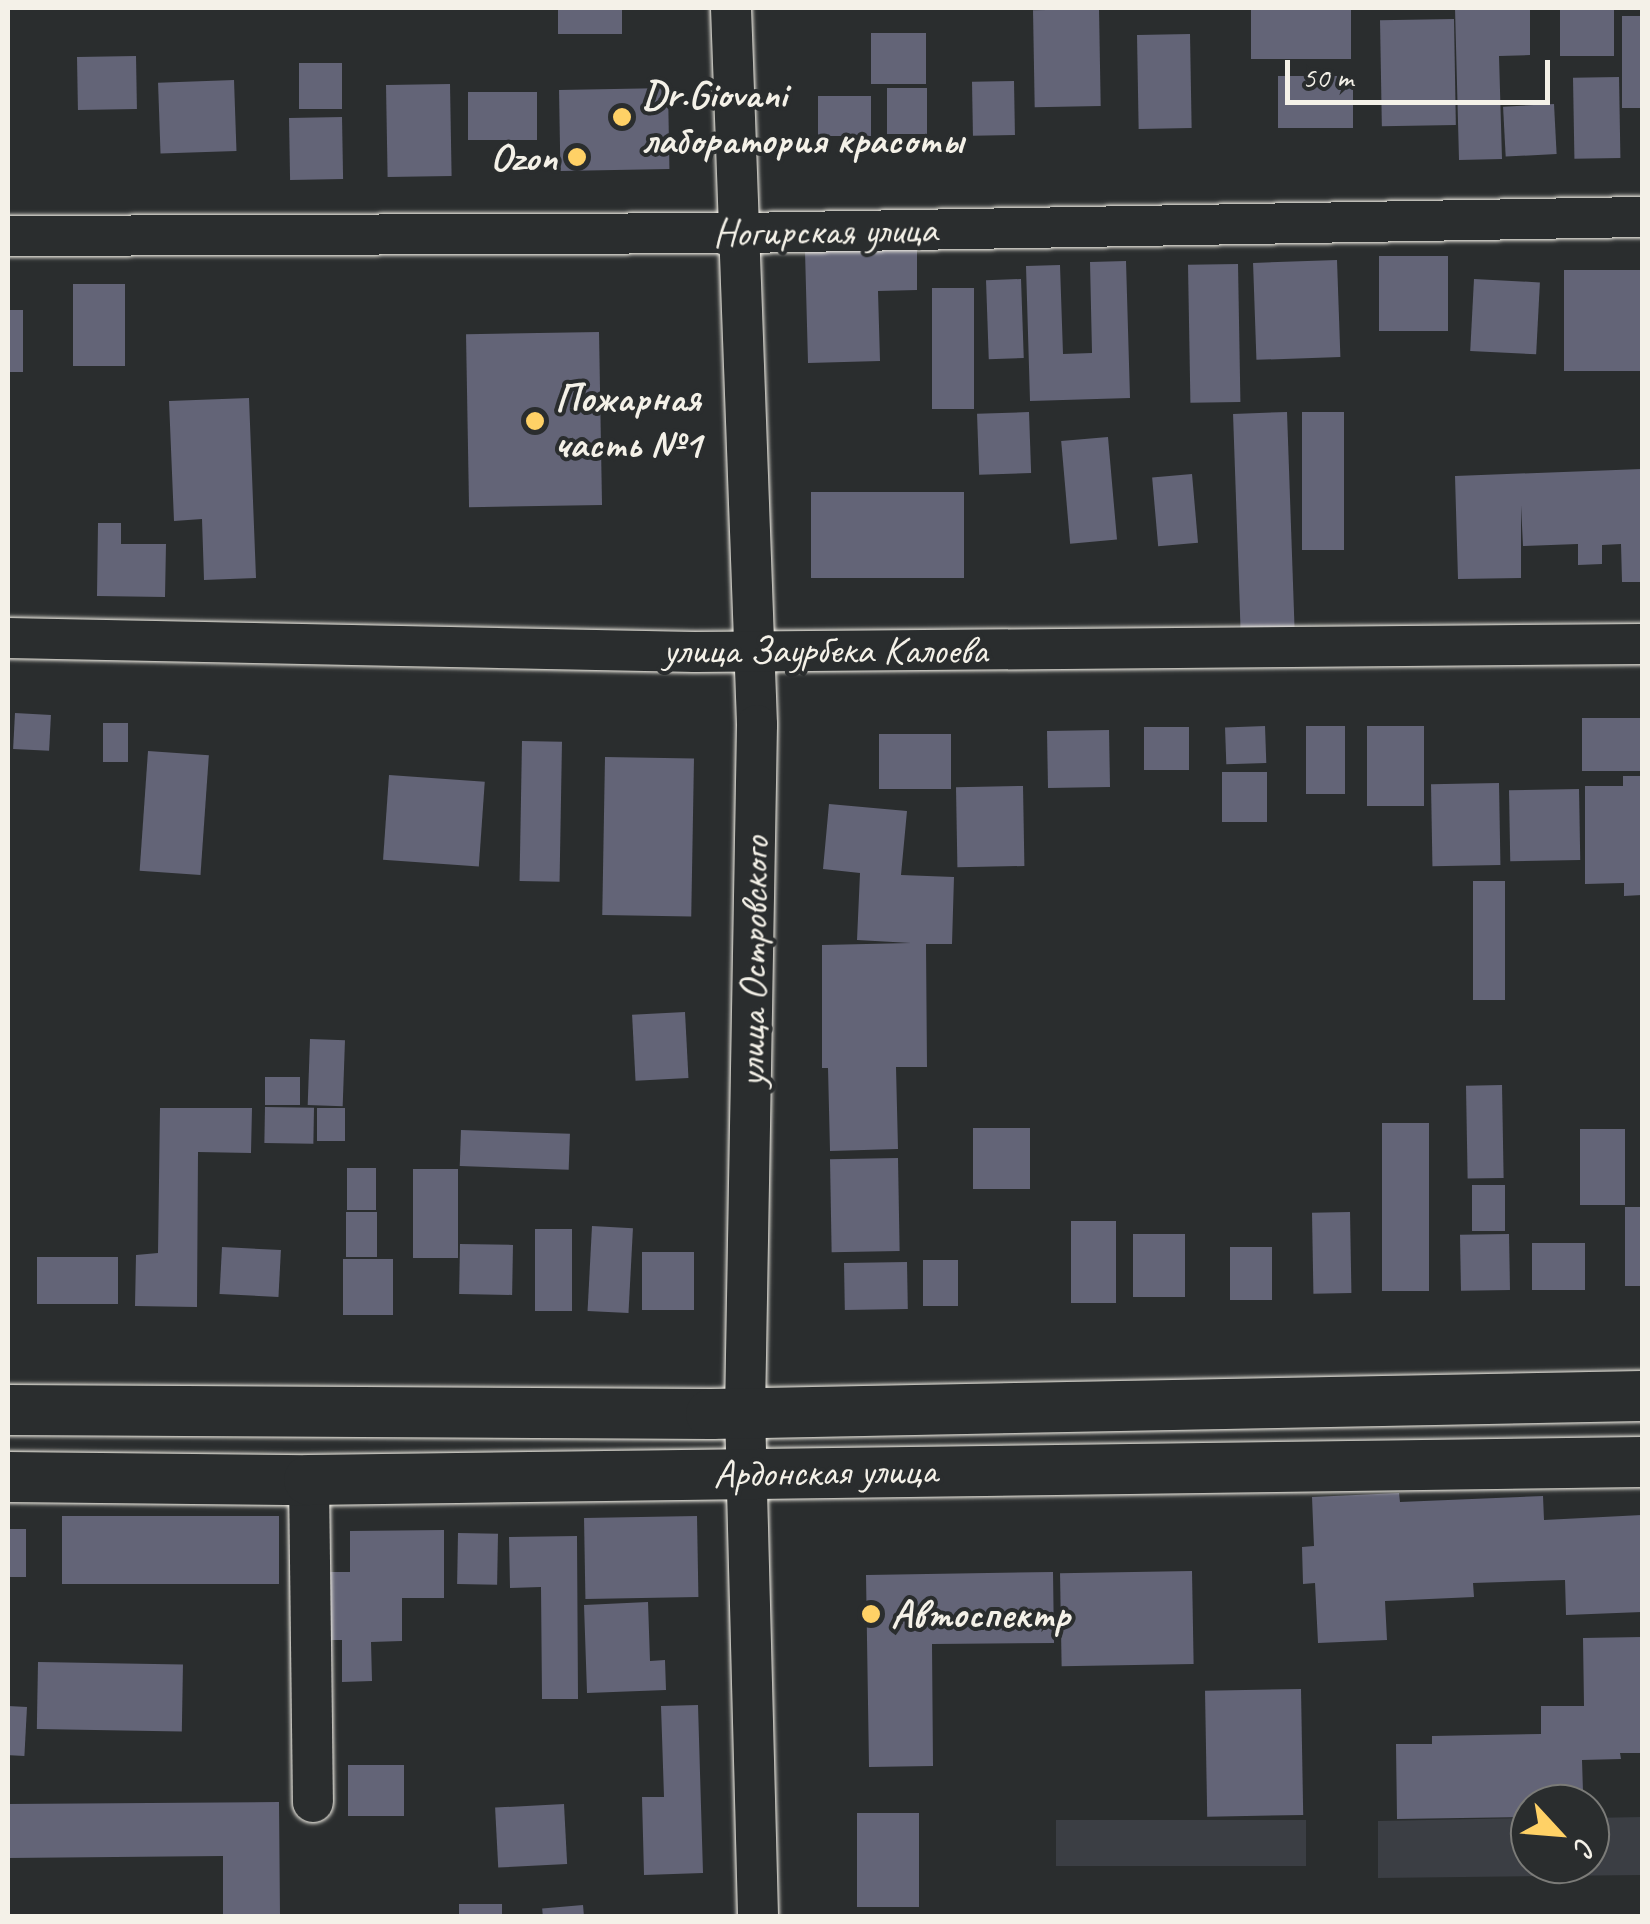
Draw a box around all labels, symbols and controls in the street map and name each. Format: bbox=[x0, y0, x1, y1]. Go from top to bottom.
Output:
scale bar bbox=[1290, 40, 1555, 102]
text: 50 m bbox=[1302, 58, 1353, 96]
place label: Dr.Giovani лаборатория красоты bbox=[642, 70, 962, 164]
marker: Dr.Giovani лаборатория красоты bbox=[611, 106, 633, 128]
place label: Ozon bbox=[490, 133, 557, 181]
marker: Ozon bbox=[566, 146, 588, 168]
street label: Ногирская улица bbox=[711, 205, 939, 257]
place label: Пожарная часть №1 bbox=[555, 374, 701, 468]
marker: Пожарная часть №1 bbox=[524, 410, 546, 432]
street label: улица Заурбека Калоева bbox=[662, 626, 988, 674]
street label: улица Островского bbox=[727, 834, 779, 1090]
street label: Ардонская улица bbox=[713, 1446, 937, 1498]
place label: Автоспектр bbox=[891, 1590, 1069, 1638]
marker: Автоспектр bbox=[860, 1603, 882, 1625]
north arrow bbox=[1510, 1784, 1610, 1884]
text: С bbox=[1567, 1833, 1604, 1860]

